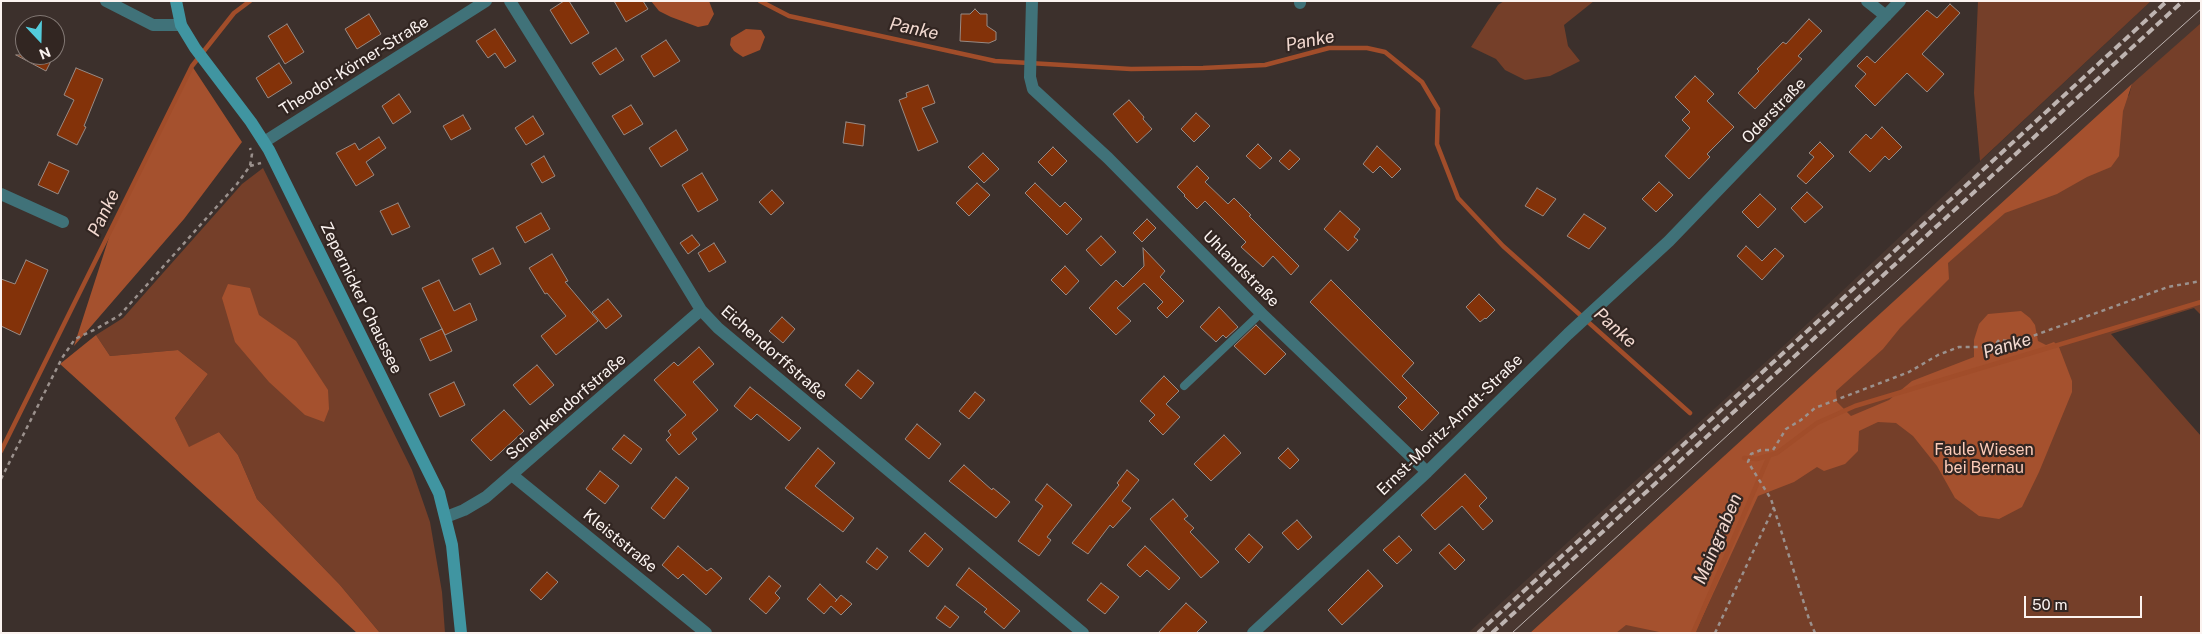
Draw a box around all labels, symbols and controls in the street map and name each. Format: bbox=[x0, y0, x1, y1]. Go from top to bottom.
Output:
street label: Theodor-Körner-Straße bbox=[276, 12, 432, 120]
water label: Panke bbox=[888, 13, 940, 45]
north arrow bbox=[15, 15, 65, 65]
water label: Panke bbox=[1284, 26, 1336, 56]
text: N bbox=[37, 44, 53, 62]
street label: Oderstraße bbox=[1738, 74, 1810, 148]
water label: Panke bbox=[83, 186, 125, 240]
street label: Zepernicker Chaussee bbox=[316, 219, 406, 377]
street label: Uhlandstraße bbox=[1199, 227, 1283, 311]
street label: Eichendorffstraße bbox=[717, 302, 831, 404]
water label: Panke bbox=[1589, 303, 1641, 353]
water label: Panke bbox=[1980, 328, 2034, 364]
street label: Schenkendorfstraße bbox=[502, 350, 630, 464]
street label: Ernst-Moritz-Arndt-Straße bbox=[1373, 350, 1527, 500]
park label: Faule Wiesen bei Bernau bbox=[1934, 440, 2034, 478]
water label: Maingraben bbox=[1689, 490, 1747, 588]
street label: Kleiststraße bbox=[579, 505, 661, 577]
scale bar bbox=[2027, 586, 2144, 618]
text: 50 m bbox=[2032, 596, 2067, 613]

